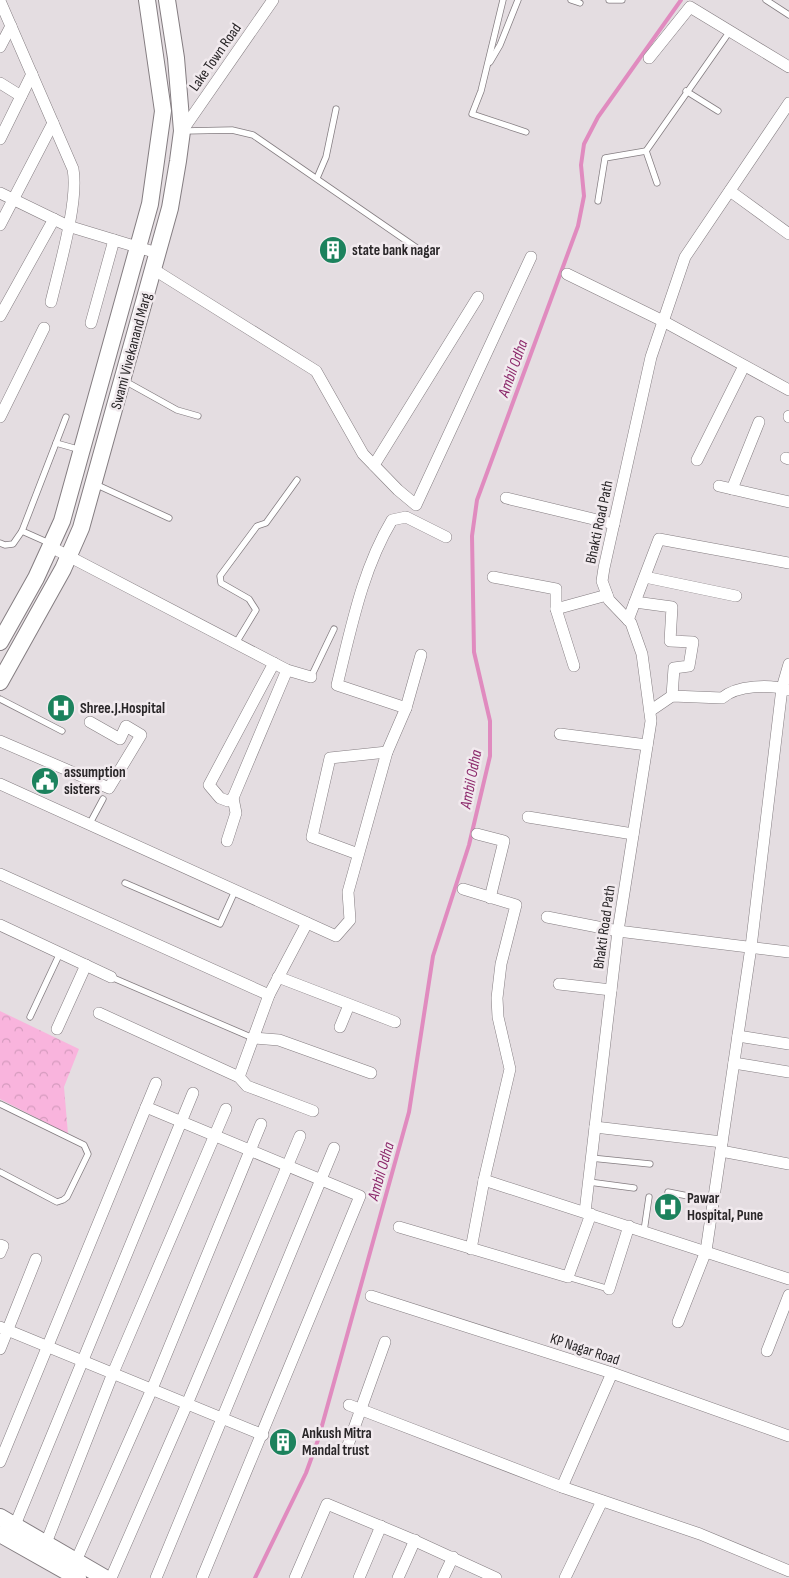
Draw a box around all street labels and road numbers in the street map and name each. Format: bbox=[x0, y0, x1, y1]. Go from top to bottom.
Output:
street label: Lake Town Road bbox=[185, 20, 246, 95]
street label: Swami Vivekanand Marg bbox=[107, 291, 156, 411]
street label: Bhakti Road Path bbox=[581, 479, 618, 565]
street label: Bhakti Road Path bbox=[589, 884, 620, 970]
street label: KP Nagar Road bbox=[548, 1329, 622, 1370]

